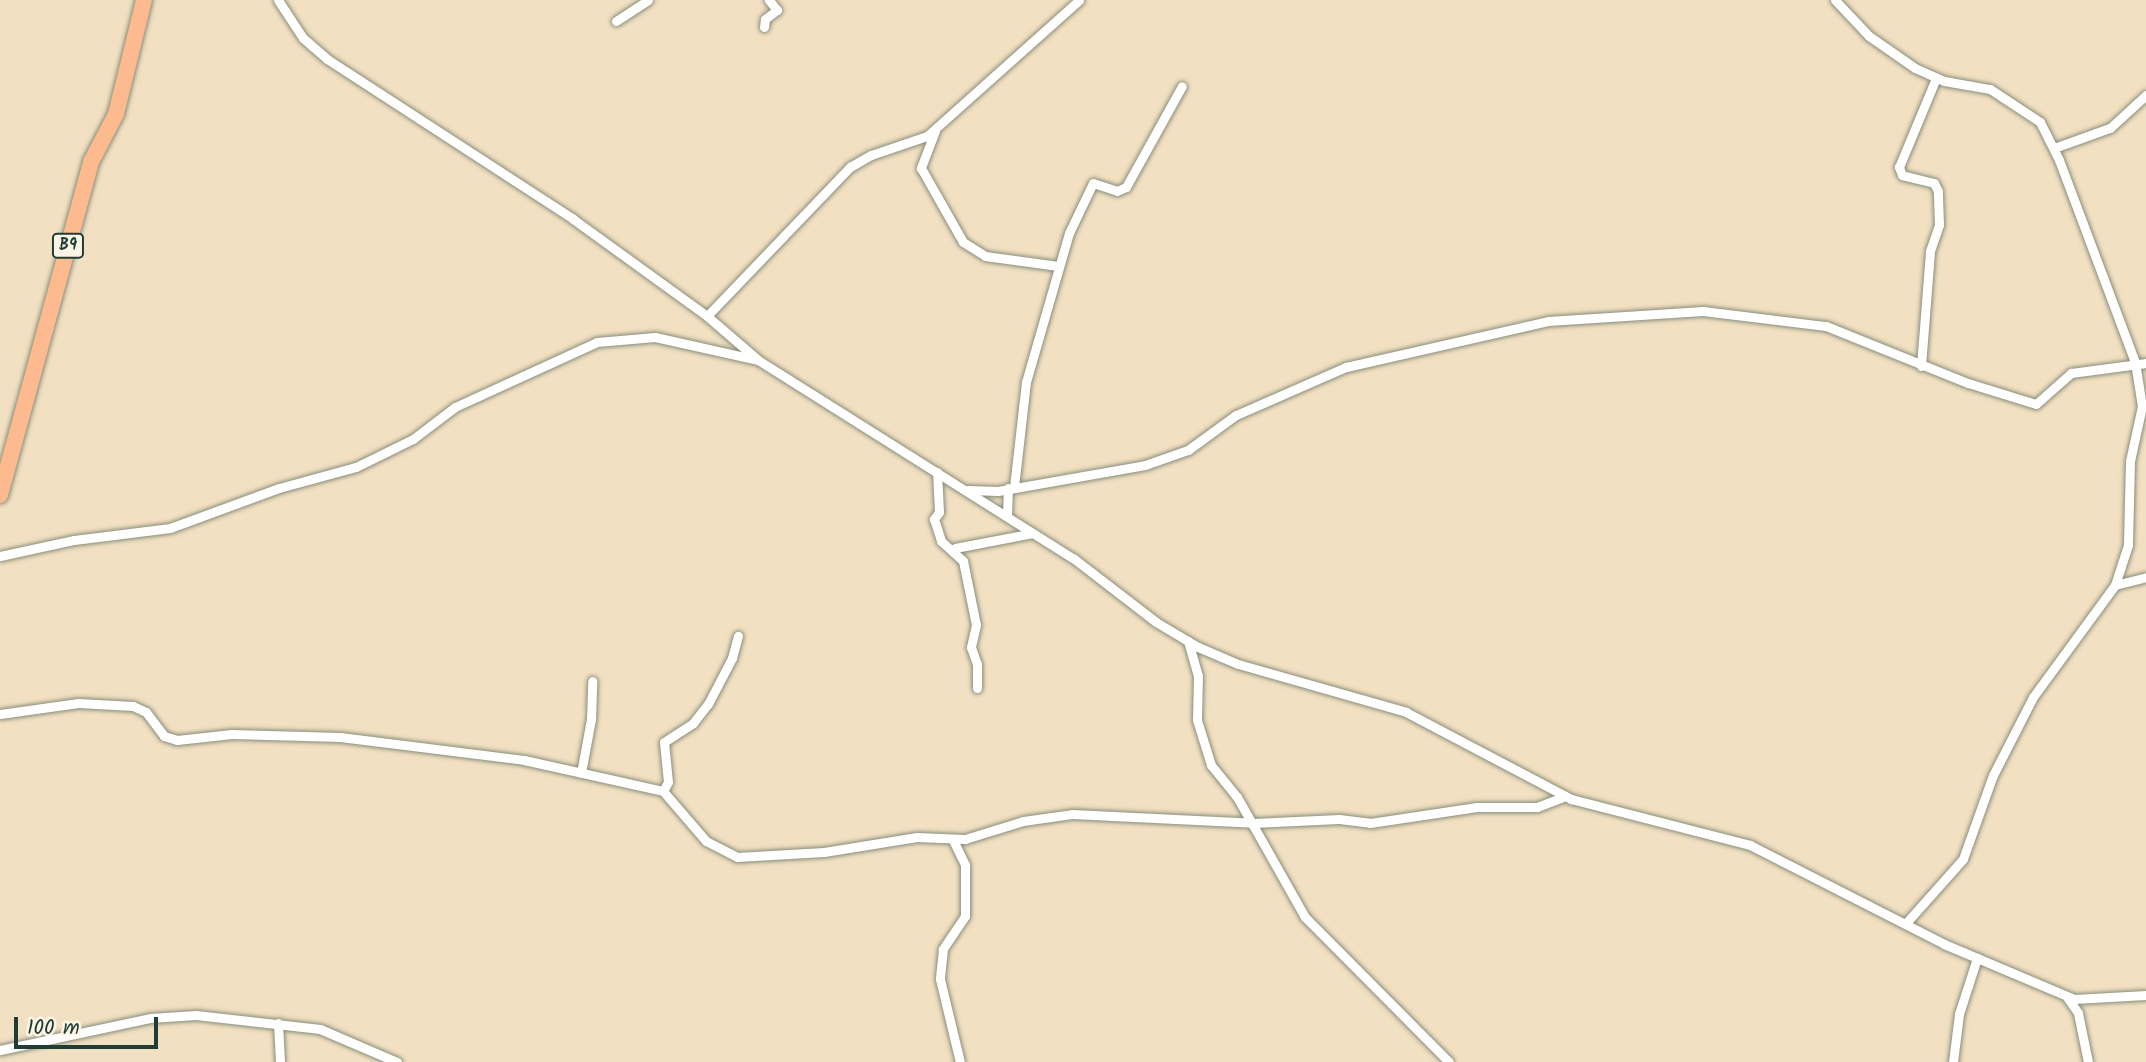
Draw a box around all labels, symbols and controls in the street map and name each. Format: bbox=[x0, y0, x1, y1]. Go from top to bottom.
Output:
road number: B9 bbox=[50, 234, 86, 258]
scale bar bbox=[18, 1002, 161, 1046]
text: 100 m bbox=[27, 1012, 80, 1045]

